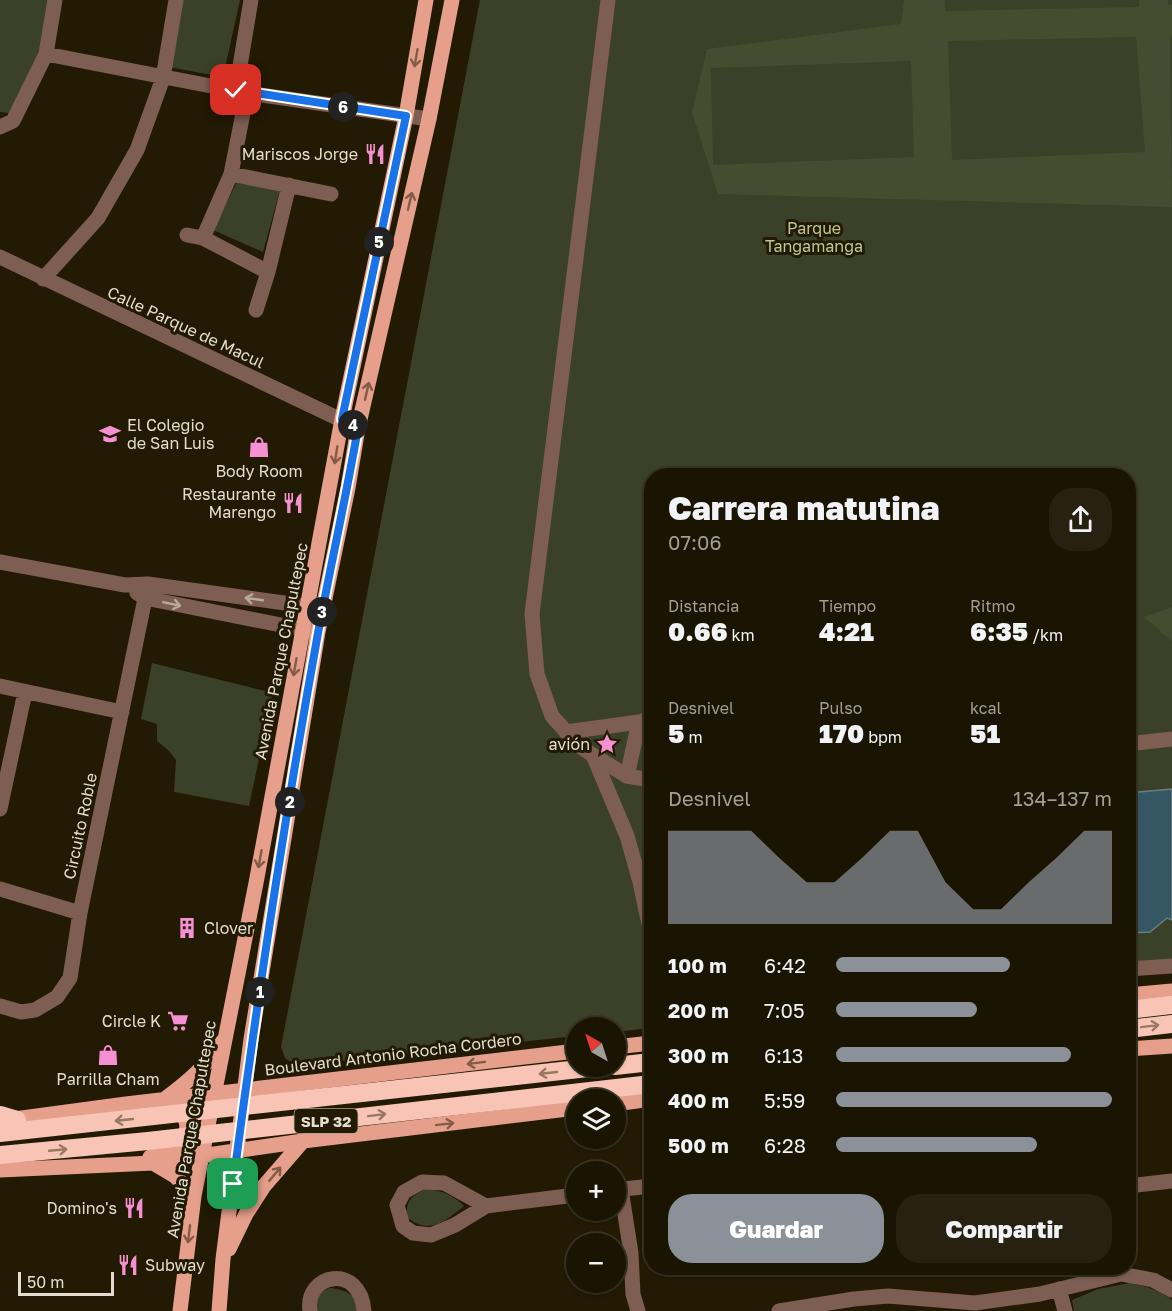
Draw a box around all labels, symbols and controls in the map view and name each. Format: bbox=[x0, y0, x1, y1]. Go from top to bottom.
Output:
one-way arrow bbox=[410, 47, 421, 67]
pin bbox=[210, 64, 261, 115]
icon: check bbox=[219, 73, 252, 106]
pin: 6 bbox=[328, 92, 358, 122]
text: 6 bbox=[338, 97, 348, 117]
restaurant icon: Mariscos Jorge bbox=[363, 142, 387, 166]
place label: Mariscos Jorge bbox=[242, 144, 358, 164]
one-way arrow bbox=[405, 192, 417, 211]
park label: Parque Tangamanga bbox=[765, 218, 863, 256]
pin: 5 bbox=[364, 227, 394, 257]
text: 5 bbox=[374, 232, 384, 252]
street label: Calle Parque de Macul bbox=[104, 282, 268, 372]
one-way arrow bbox=[361, 382, 373, 401]
pin: 4 bbox=[338, 410, 368, 440]
place label: El Colegio de San Luis bbox=[127, 415, 215, 453]
text: 4 bbox=[348, 415, 358, 435]
school or university icon: El Colegio de San Luis bbox=[98, 422, 122, 446]
shop icon: Body Room bbox=[247, 435, 271, 459]
one-way arrow bbox=[330, 444, 341, 464]
place label: Body Room bbox=[215, 461, 303, 481]
place label: Restaurante Marengo bbox=[182, 484, 276, 522]
text: Carrera matutina bbox=[668, 488, 940, 527]
button: share bbox=[1049, 488, 1112, 551]
restaurant icon: Restaurante Marengo bbox=[281, 491, 305, 515]
text: 07:06 bbox=[668, 530, 722, 554]
street label: Avenida Parque Chapultepec bbox=[250, 541, 312, 761]
one-way arrow bbox=[244, 593, 264, 604]
text: Distancia bbox=[668, 596, 739, 616]
text: Tiempo bbox=[819, 596, 876, 616]
text: Ritmo bbox=[970, 596, 1015, 616]
pin: 3 bbox=[307, 597, 337, 627]
one-way arrow bbox=[163, 598, 182, 610]
text: 3 bbox=[317, 602, 327, 622]
text: 0.66 bbox=[668, 616, 728, 647]
text: 4:21 bbox=[819, 616, 874, 647]
text: 6:35 bbox=[970, 616, 1028, 647]
text: km bbox=[728, 625, 755, 645]
text: /km bbox=[1028, 625, 1063, 645]
one-way arrow bbox=[289, 656, 300, 676]
text: Desnivel bbox=[668, 698, 734, 718]
text: Pulso bbox=[819, 698, 862, 718]
text: kcal bbox=[970, 698, 1002, 718]
text: 5 bbox=[668, 718, 684, 749]
text: 170 bbox=[819, 718, 864, 749]
text: 51 bbox=[970, 718, 1000, 749]
text: m bbox=[684, 727, 703, 747]
text: bpm bbox=[864, 727, 902, 747]
place icon: avión bbox=[595, 732, 619, 756]
place label: avión bbox=[549, 734, 590, 754]
street label: Circuito Roble bbox=[59, 771, 101, 881]
text: Desnivel bbox=[668, 786, 751, 810]
text: 134–137 m bbox=[1013, 786, 1112, 810]
pin: 2 bbox=[275, 787, 305, 817]
text: 2 bbox=[285, 792, 295, 812]
one-way arrow bbox=[255, 848, 266, 868]
building icon: Clover bbox=[175, 916, 199, 940]
place label: Clover bbox=[204, 918, 253, 938]
text: 100 m bbox=[668, 953, 727, 977]
text: 6:42 bbox=[764, 953, 806, 977]
pin: 1 bbox=[245, 977, 275, 1007]
text: 1 bbox=[256, 982, 264, 1002]
text: 200 m bbox=[668, 998, 729, 1022]
text: 7:05 bbox=[764, 998, 805, 1022]
supermarket icon: Circle K bbox=[166, 1009, 190, 1033]
place label: Circle K bbox=[102, 1011, 161, 1031]
north arrow bbox=[566, 1017, 626, 1077]
map controls bbox=[566, 1017, 626, 1293]
street label: Avenida Parque Chapultepec bbox=[162, 1018, 220, 1239]
one-way arrow bbox=[1140, 1020, 1159, 1031]
street label: Boulevard Antonio Rocha Cordero bbox=[263, 1028, 523, 1080]
shop icon: Parrilla Cham bbox=[96, 1043, 120, 1067]
text: 300 m bbox=[668, 1043, 729, 1067]
text: 6:13 bbox=[764, 1043, 804, 1067]
one-way arrow bbox=[467, 1058, 487, 1069]
one-way arrow bbox=[538, 1068, 558, 1079]
place label: Parrilla Cham bbox=[56, 1069, 160, 1089]
text: 400 m bbox=[668, 1088, 729, 1112]
text: 5:59 bbox=[764, 1088, 805, 1112]
button: layers bbox=[566, 1089, 626, 1149]
road number: SLP 32 bbox=[294, 1109, 358, 1133]
one-way arrow bbox=[367, 1109, 387, 1120]
one-way arrow bbox=[115, 1114, 135, 1125]
one-way arrow bbox=[434, 1118, 454, 1129]
text: 500 m bbox=[668, 1133, 729, 1157]
text: 6:28 bbox=[764, 1133, 806, 1157]
one-way arrow bbox=[48, 1144, 68, 1155]
pin bbox=[207, 1158, 258, 1209]
button: + bbox=[566, 1161, 626, 1221]
icon: arrive bbox=[216, 1167, 249, 1200]
one-way arrow bbox=[268, 1167, 282, 1182]
button: Guardar bbox=[668, 1194, 884, 1263]
button: Compartir bbox=[896, 1194, 1112, 1263]
restaurant icon: Domino's bbox=[122, 1196, 146, 1220]
place label: Domino's bbox=[46, 1198, 117, 1218]
one-way arrow bbox=[184, 1224, 195, 1244]
button: − bbox=[566, 1233, 626, 1293]
restaurant icon: Subway bbox=[116, 1253, 140, 1277]
place label: Subway bbox=[145, 1255, 205, 1275]
scale bar bbox=[18, 1269, 114, 1296]
text: 50 m bbox=[27, 1272, 64, 1292]

